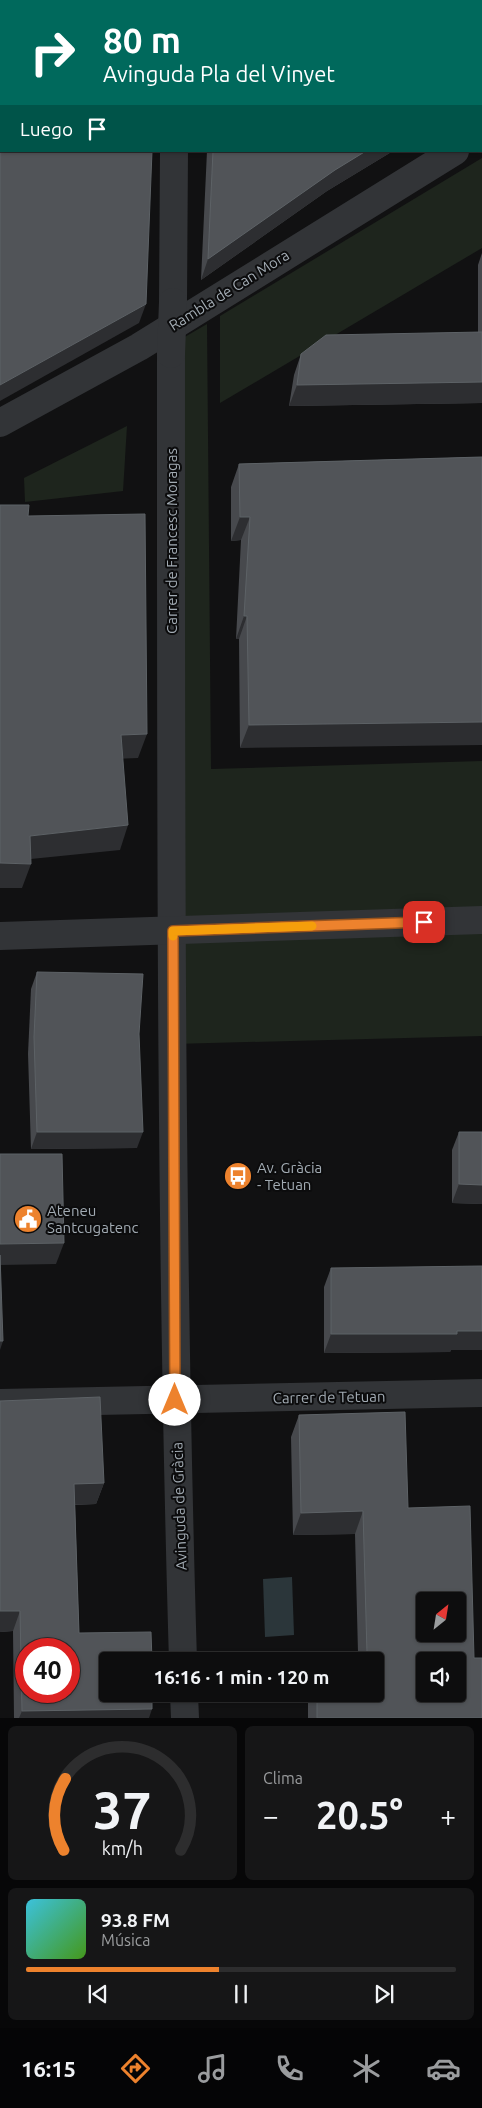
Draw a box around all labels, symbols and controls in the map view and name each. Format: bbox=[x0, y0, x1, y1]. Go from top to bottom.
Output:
icon: right bbox=[20, 20, 85, 85]
text: 80 m bbox=[103, 20, 181, 60]
text: Avinguda Pla del Vinyet bbox=[103, 61, 335, 86]
icon: arrive bbox=[83, 115, 111, 143]
text: Luego bbox=[20, 118, 73, 140]
street label: Rambla de Can Mora bbox=[166, 246, 292, 334]
street label: Carrer de Francesc Moragas bbox=[163, 448, 180, 634]
pin bbox=[403, 901, 445, 943]
icon: arrive bbox=[410, 908, 438, 936]
place label: Av. Gràcia - Tetuan bbox=[257, 1159, 322, 1193]
bus stop icon: Av. Gràcia - Tetuan bbox=[223, 1161, 253, 1191]
place label: Ateneu Santcugatenc bbox=[47, 1202, 139, 1236]
public building icon: Ateneu Santcugatenc bbox=[13, 1204, 43, 1234]
position arrow bbox=[148, 1373, 200, 1425]
street label: Carrer de Tetuan bbox=[272, 1388, 386, 1406]
street label: Avinguda de Gràcia bbox=[168, 1442, 190, 1570]
north arrow bbox=[416, 1592, 466, 1642]
map controls bbox=[416, 1592, 466, 1702]
speed limit sign: 40 bbox=[15, 1638, 80, 1703]
button: sound bbox=[416, 1652, 466, 1702]
text: 16:16 · 1 min · 120 m bbox=[154, 1666, 329, 1688]
text: Clima bbox=[263, 1769, 303, 1787]
text: 37 bbox=[93, 1781, 152, 1839]
text: 20.5° bbox=[316, 1794, 403, 1836]
text: − bbox=[263, 1800, 279, 1831]
text: + bbox=[440, 1800, 456, 1831]
text: km/h bbox=[102, 1838, 143, 1858]
text: 93.8 FM bbox=[101, 1909, 170, 1931]
text: Música bbox=[101, 1931, 151, 1949]
icon: previous bbox=[84, 1980, 112, 2008]
icon: pause bbox=[227, 1980, 255, 2008]
icon: next bbox=[370, 1980, 398, 2008]
icon: directions bbox=[118, 2051, 153, 2086]
icon: music bbox=[195, 2051, 230, 2086]
icon: phone bbox=[272, 2051, 307, 2086]
icon: climate bbox=[349, 2051, 384, 2086]
icon: car bbox=[426, 2051, 461, 2086]
text: 16:15 bbox=[21, 2056, 76, 2081]

